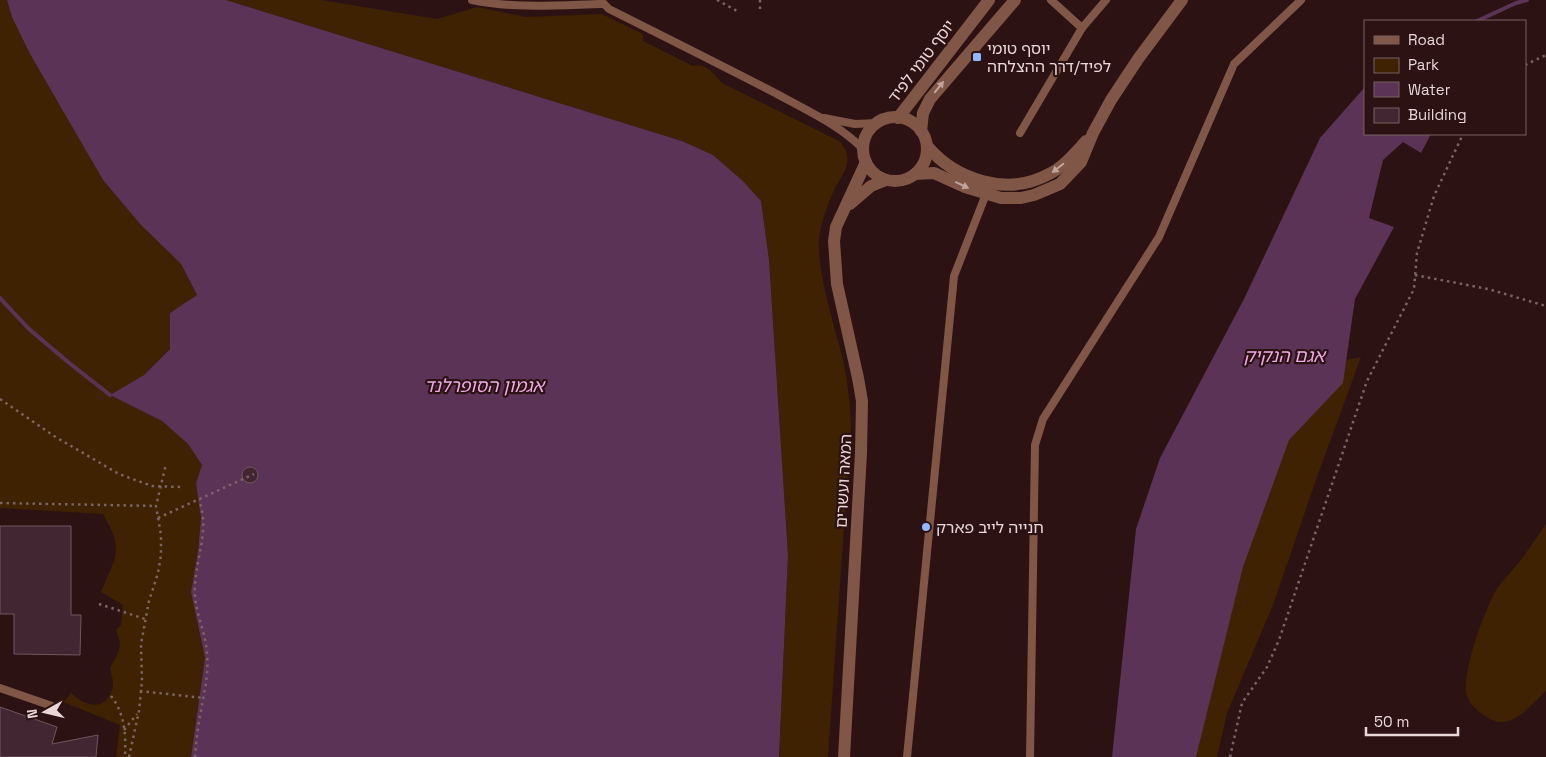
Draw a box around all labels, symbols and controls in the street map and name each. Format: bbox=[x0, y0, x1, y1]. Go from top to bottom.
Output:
street label: יוסף טומי לפיד bbox=[883, 16, 959, 107]
legend bbox=[1364, 20, 1526, 135]
text: Road bbox=[1408, 30, 1445, 49]
place label: יוסף טומי לפיד/דרך ההצלחה bbox=[987, 38, 1111, 77]
marker: יוסף טומי לפיד/דרך ההצלחה bbox=[971, 51, 983, 63]
text: Park bbox=[1408, 55, 1439, 74]
text: Water bbox=[1408, 80, 1451, 99]
one-way arrow bbox=[934, 81, 945, 94]
text: Building bbox=[1408, 105, 1467, 124]
one-way arrow bbox=[1052, 162, 1065, 173]
one-way arrow bbox=[955, 181, 969, 189]
water label: אגם הנקיק bbox=[1243, 344, 1327, 367]
water label: אגמון הסופרלנד bbox=[424, 374, 546, 397]
street label: המאה ועשרים bbox=[831, 433, 856, 529]
place label: חנייה לייב פארק bbox=[936, 517, 1044, 538]
marker: חנייה לייב פארק bbox=[920, 521, 932, 533]
north arrow bbox=[20, 687, 70, 737]
scale bar bbox=[1366, 704, 1458, 736]
text: N bbox=[23, 708, 42, 720]
text: 50 m bbox=[1374, 712, 1409, 731]

